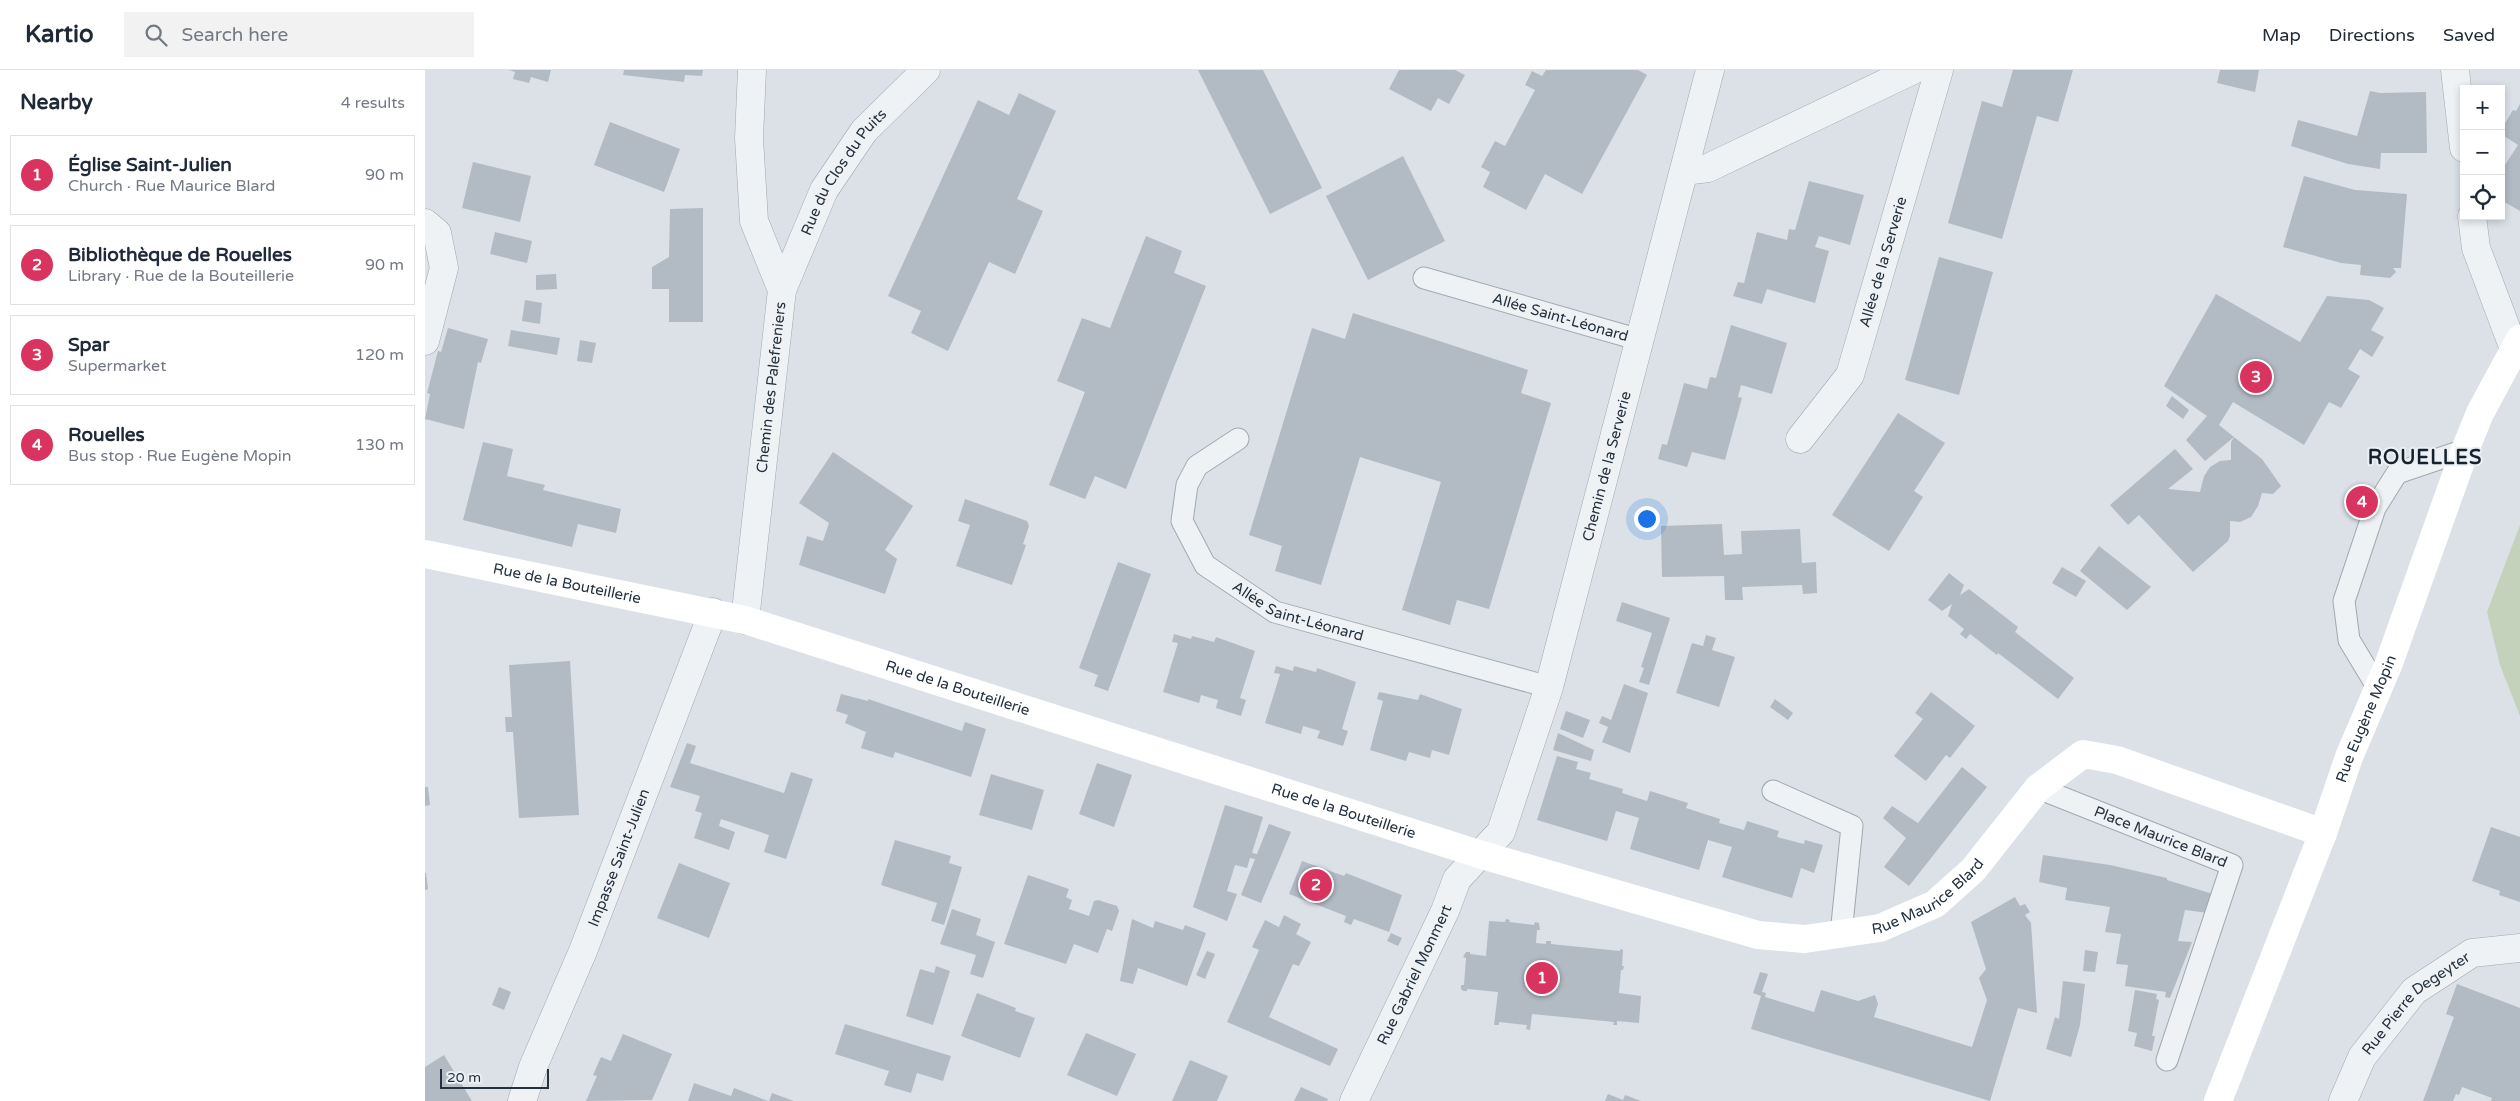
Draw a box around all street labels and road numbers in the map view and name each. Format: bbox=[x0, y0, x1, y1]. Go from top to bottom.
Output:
street label: Rue du Clos du Puits bbox=[797, 105, 890, 238]
street label: Allée de la Serverie bbox=[1855, 194, 1911, 329]
street label: Allée Saint-Léonard bbox=[1490, 289, 1631, 345]
street label: Chemin des Palefreniers bbox=[753, 301, 790, 474]
street label: Chemin de la Serverie bbox=[1578, 389, 1635, 543]
street label: Rue de la Bouteillerie bbox=[491, 559, 643, 607]
street label: Allée Saint-Léonard bbox=[1229, 577, 1366, 645]
street label: Rue Eugène Mopin bbox=[2332, 653, 2400, 785]
street label: Rue de la Bouteillerie bbox=[883, 656, 1032, 719]
street label: Rue de la Bouteillerie bbox=[1269, 779, 1418, 842]
street label: Impasse Saint-Julien bbox=[584, 786, 653, 929]
street label: Place Maurice Blard bbox=[2091, 802, 2230, 871]
street label: Rue Maurice Blard bbox=[1870, 855, 1988, 938]
street label: Rue Gabriel Monmert bbox=[1373, 902, 1456, 1048]
street label: Rue Pierre Degeyter bbox=[2358, 948, 2473, 1058]

